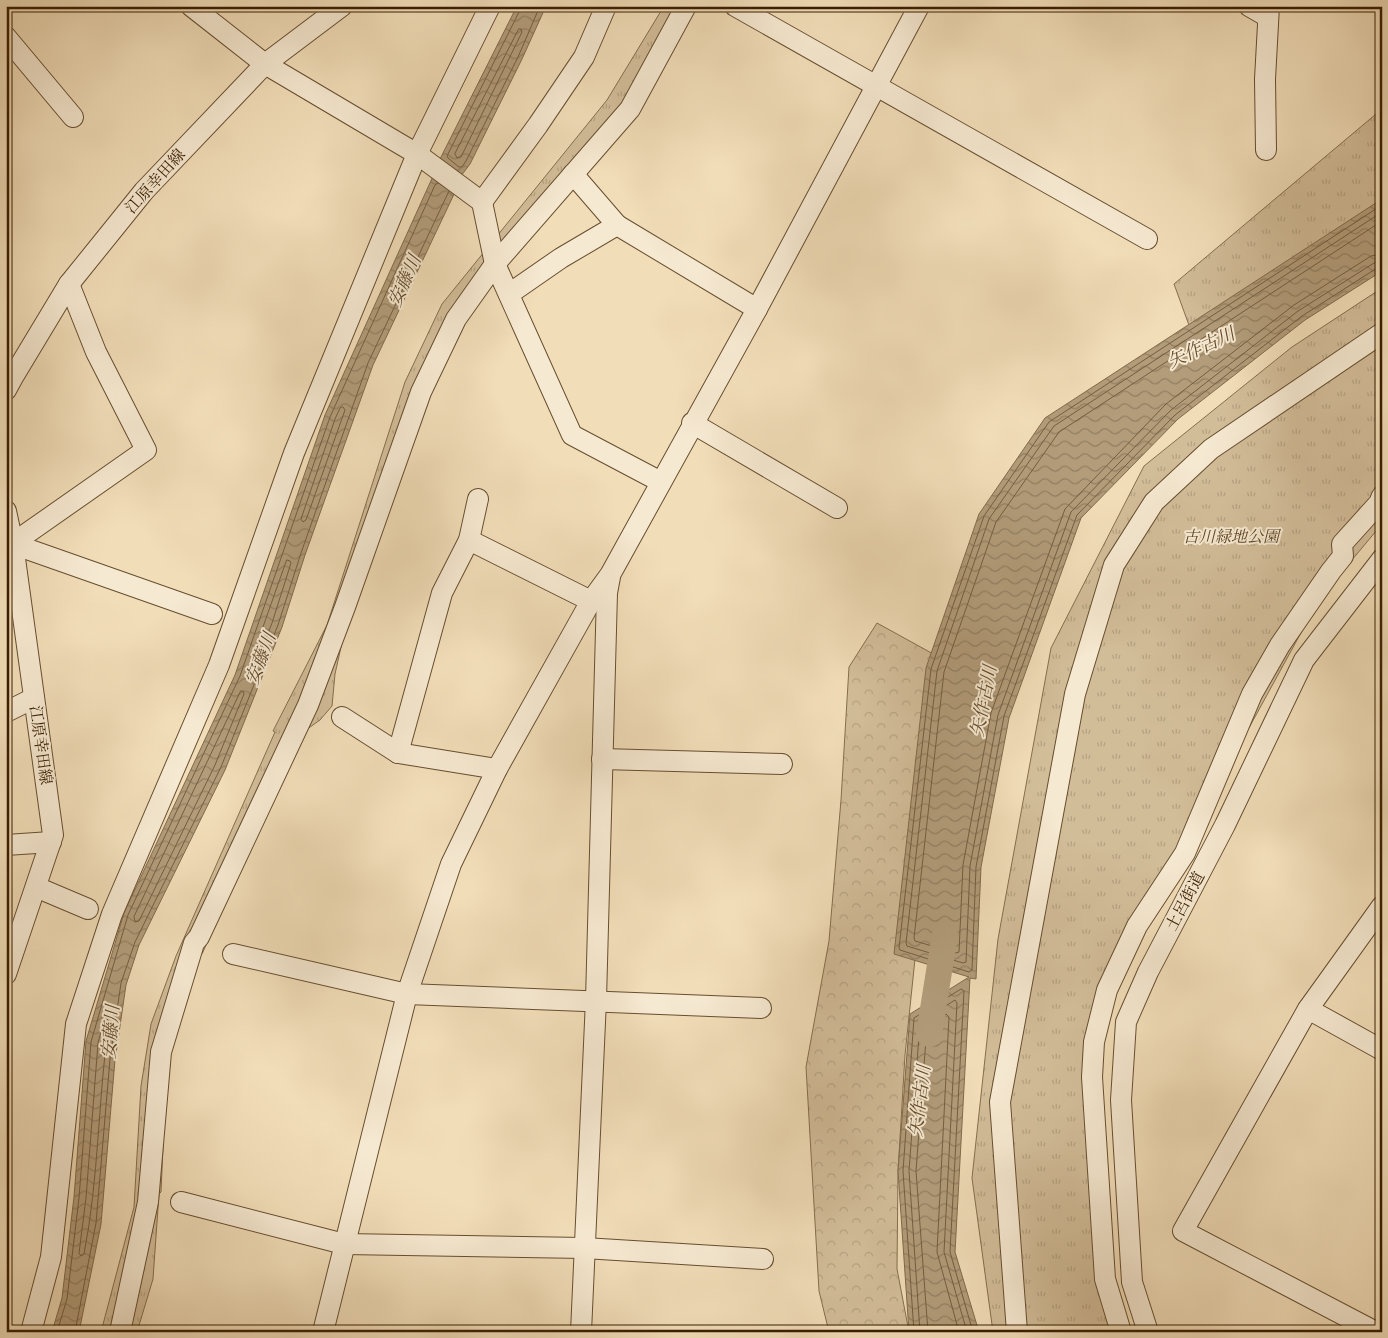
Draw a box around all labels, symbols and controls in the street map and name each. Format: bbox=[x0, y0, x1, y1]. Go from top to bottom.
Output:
street label: 江原幸田線 bbox=[121, 145, 189, 217]
water label: 安藤川 bbox=[384, 250, 426, 310]
water label: 矢作古川 bbox=[1164, 322, 1240, 373]
park label: 古川緑地公園 bbox=[1183, 527, 1282, 546]
water label: 安藤川 bbox=[242, 628, 281, 688]
water label: 矢作古川 bbox=[967, 662, 1002, 738]
street label: 江原幸田線 bbox=[26, 704, 56, 786]
street label: 土呂街道 bbox=[1162, 868, 1208, 934]
water label: 安藤川 bbox=[98, 1002, 124, 1060]
water label: 矢作古川 bbox=[905, 1062, 935, 1138]

